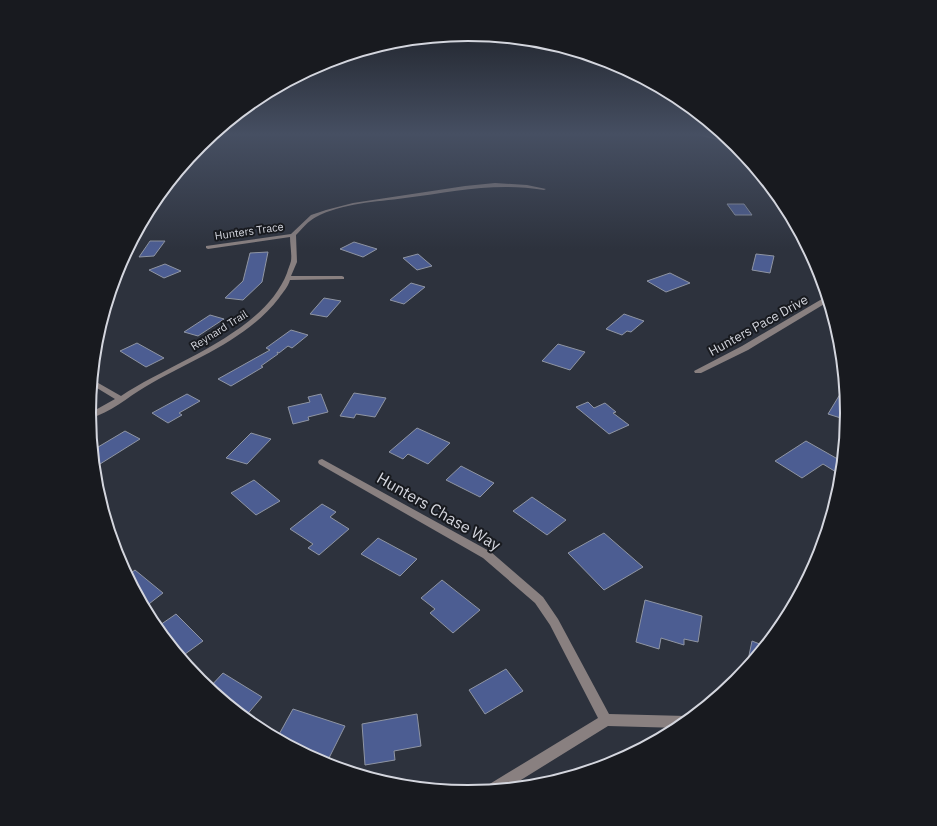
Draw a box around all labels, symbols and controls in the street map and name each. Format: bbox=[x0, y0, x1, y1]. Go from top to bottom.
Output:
street label: Hunters Trace bbox=[214, 219, 284, 243]
street label: Hunters Pace Drive bbox=[705, 291, 811, 360]
street label: Reynard Trail bbox=[188, 307, 250, 353]
street label: Hunters Chase Way bbox=[373, 467, 505, 555]

